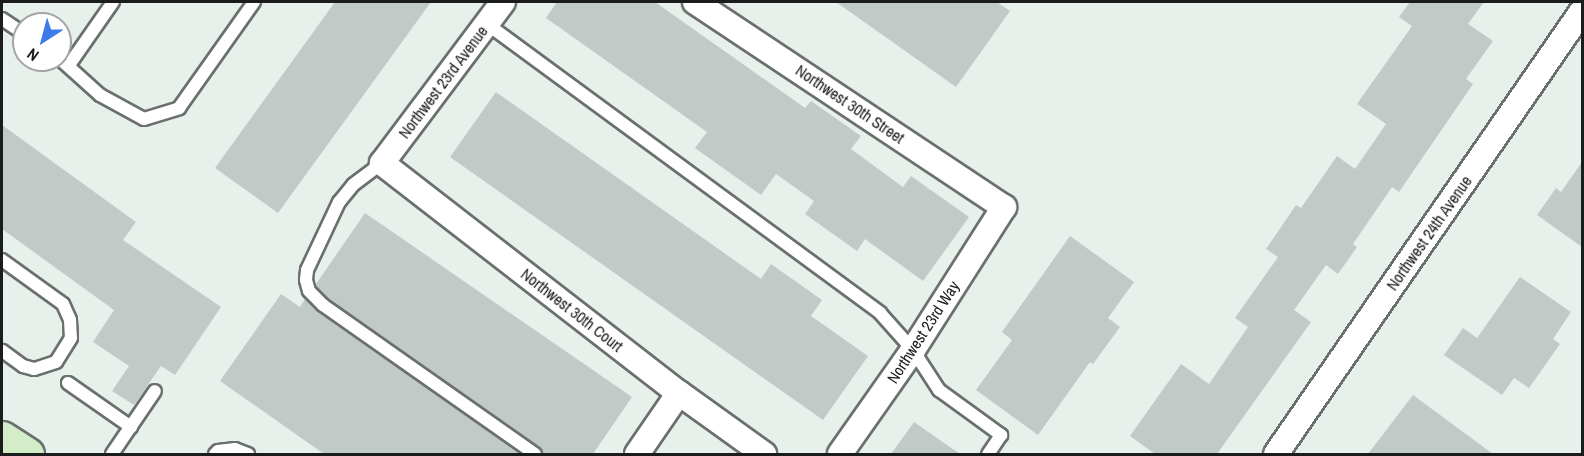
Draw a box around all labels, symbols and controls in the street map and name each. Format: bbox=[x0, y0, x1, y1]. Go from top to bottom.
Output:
north arrow bbox=[12, 12, 72, 72]
street label: Northwest 23rd Avenue bbox=[394, 22, 492, 142]
text: N bbox=[22, 43, 43, 67]
street label: Northwest 30th Street bbox=[792, 61, 908, 147]
street label: Northwest 24th Avenue bbox=[1382, 172, 1476, 294]
street label: Northwest 30th Court bbox=[517, 264, 627, 356]
street label: Northwest 23rd Way bbox=[883, 277, 963, 387]

